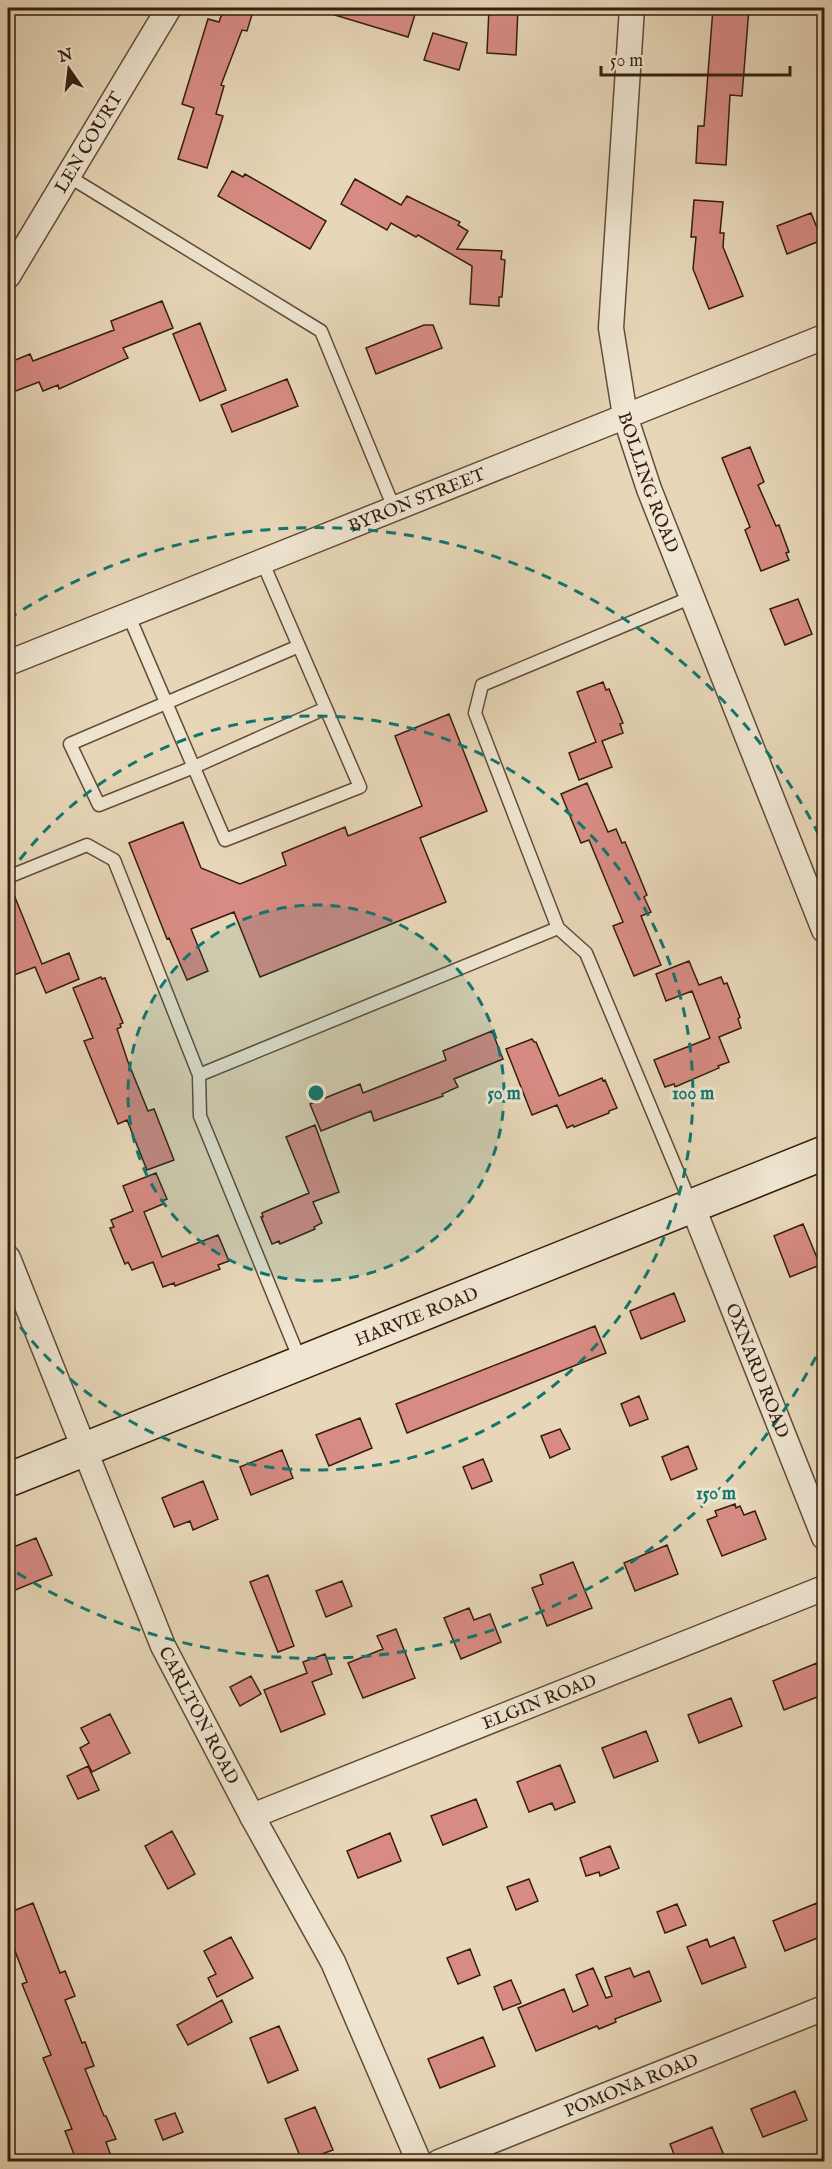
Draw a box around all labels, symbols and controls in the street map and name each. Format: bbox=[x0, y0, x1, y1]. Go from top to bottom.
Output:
north arrow bbox=[39, 39, 99, 99]
scale bar bbox=[601, 39, 790, 77]
text: N bbox=[56, 45, 75, 68]
text: 50 m bbox=[610, 50, 643, 73]
street label: LEN COURT bbox=[50, 88, 129, 198]
street label: BOLLING ROAD bbox=[611, 409, 683, 556]
street label: BYRON STREET bbox=[345, 463, 489, 539]
centre of rings bbox=[306, 1083, 326, 1103]
text: 50 m bbox=[487, 1083, 521, 1106]
text: 100 m bbox=[672, 1083, 714, 1106]
street label: HARVIE ROAD bbox=[352, 1283, 482, 1353]
street label: OXNARD ROAD bbox=[719, 1300, 793, 1442]
text: 150 m bbox=[696, 1483, 736, 1506]
street label: CARLTON ROAD bbox=[152, 1643, 243, 1789]
street label: ELGIN ROAD bbox=[479, 1670, 600, 1736]
street label: POMONA ROAD bbox=[561, 2049, 702, 2124]

